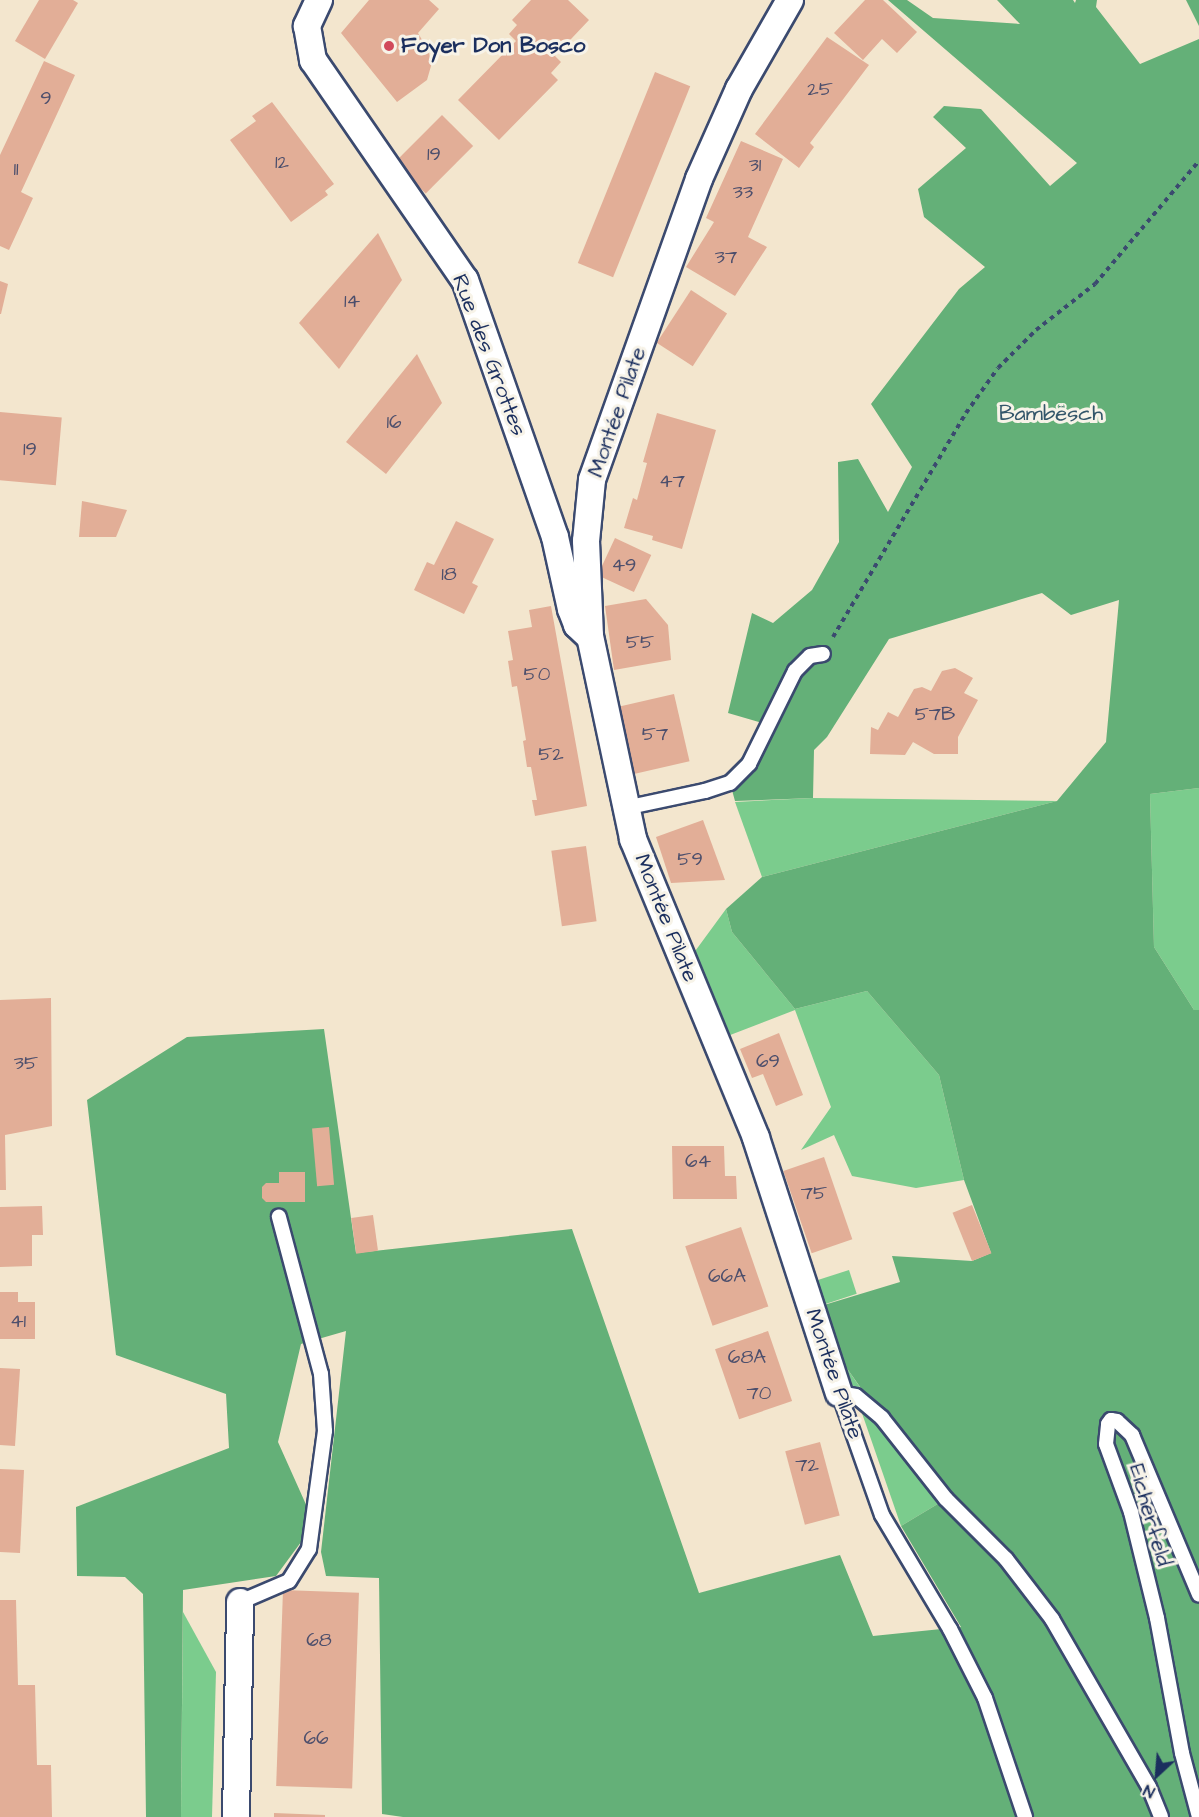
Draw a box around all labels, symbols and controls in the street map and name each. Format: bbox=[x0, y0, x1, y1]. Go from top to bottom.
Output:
place label: Foyer Don Bosco bbox=[401, 33, 585, 59]
marker: Foyer Don Bosco bbox=[382, 39, 396, 53]
house number: 25 bbox=[807, 77, 833, 101]
house number: 9 bbox=[40, 86, 52, 110]
house number: 19 bbox=[427, 142, 441, 166]
house number: 12 bbox=[275, 150, 289, 174]
house number: 31 bbox=[749, 153, 761, 177]
house number: 11 bbox=[13, 157, 19, 181]
house number: 33 bbox=[733, 180, 753, 204]
house number: 37 bbox=[715, 245, 737, 269]
street label: Rue des Grottes bbox=[446, 270, 532, 440]
house number: 14 bbox=[344, 289, 360, 313]
street label: Montée Pilate bbox=[582, 343, 652, 481]
park label: Bambësch bbox=[999, 401, 1103, 427]
house number: 16 bbox=[386, 410, 402, 434]
house number: 19 bbox=[23, 437, 37, 461]
house number: 47 bbox=[659, 469, 685, 493]
house number: 49 bbox=[612, 553, 636, 577]
house number: 18 bbox=[441, 562, 457, 586]
house number: 55 bbox=[626, 630, 654, 654]
house number: 50 bbox=[524, 662, 550, 686]
house number: 57B bbox=[915, 702, 955, 726]
house number: 57 bbox=[642, 722, 668, 746]
house number: 52 bbox=[538, 742, 564, 766]
house number: 59 bbox=[677, 847, 703, 871]
street label: Montée Pilate bbox=[628, 850, 704, 986]
house number: 69 bbox=[756, 1049, 780, 1073]
house number: 35 bbox=[14, 1051, 38, 1075]
house number: 64 bbox=[685, 1149, 711, 1173]
house number: 75 bbox=[801, 1181, 827, 1205]
house number: 66A bbox=[708, 1264, 746, 1288]
street label: Montée Pilate bbox=[799, 1305, 869, 1443]
house number: 41 bbox=[10, 1309, 26, 1333]
house number: 68A bbox=[728, 1345, 766, 1369]
house number: 70 bbox=[747, 1381, 771, 1405]
house number: 72 bbox=[795, 1453, 819, 1477]
street label: Eicherfeld bbox=[1123, 1461, 1177, 1569]
house number: 68 bbox=[306, 1628, 332, 1652]
house number: 66 bbox=[303, 1726, 329, 1750]
north arrow bbox=[1127, 1745, 1187, 1805]
text: N bbox=[1140, 1779, 1158, 1803]

